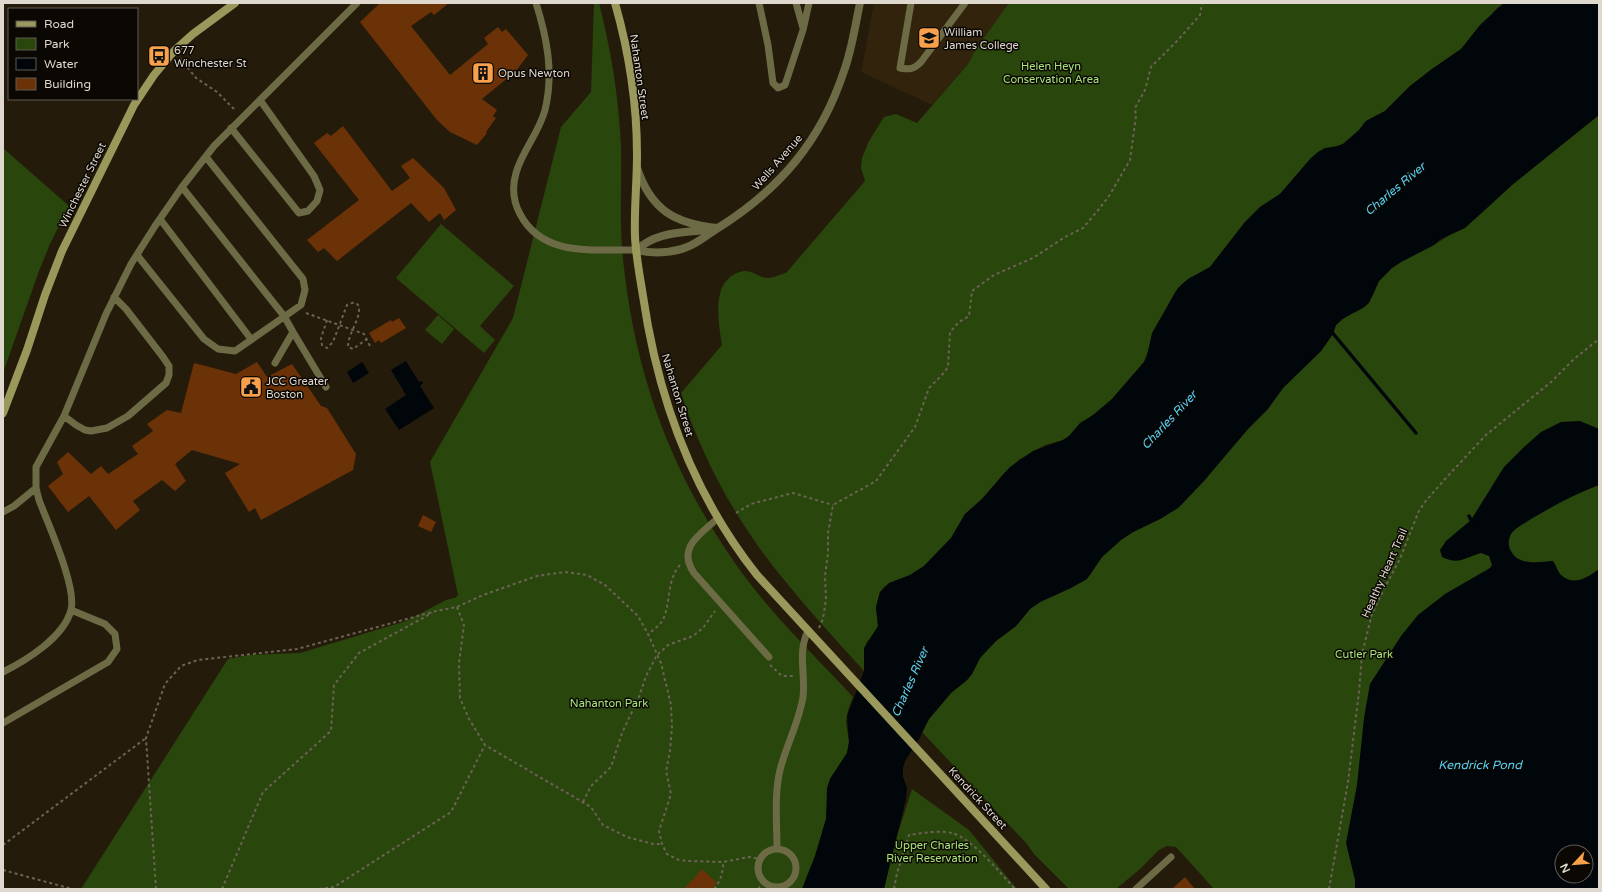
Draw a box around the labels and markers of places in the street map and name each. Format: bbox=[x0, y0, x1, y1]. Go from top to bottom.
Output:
school or university icon: William James College bbox=[916, 25, 942, 51]
place label: William James College bbox=[944, 26, 1019, 52]
bus stop icon: 677 Winchester St bbox=[146, 43, 172, 69]
place label: 677 Winchester St bbox=[174, 44, 247, 70]
building icon: Opus Newton bbox=[470, 60, 496, 86]
place label: Opus Newton bbox=[498, 67, 570, 80]
public building icon: JCC Greater Boston bbox=[238, 374, 264, 400]
place label: JCC Greater Boston bbox=[266, 375, 329, 401]

